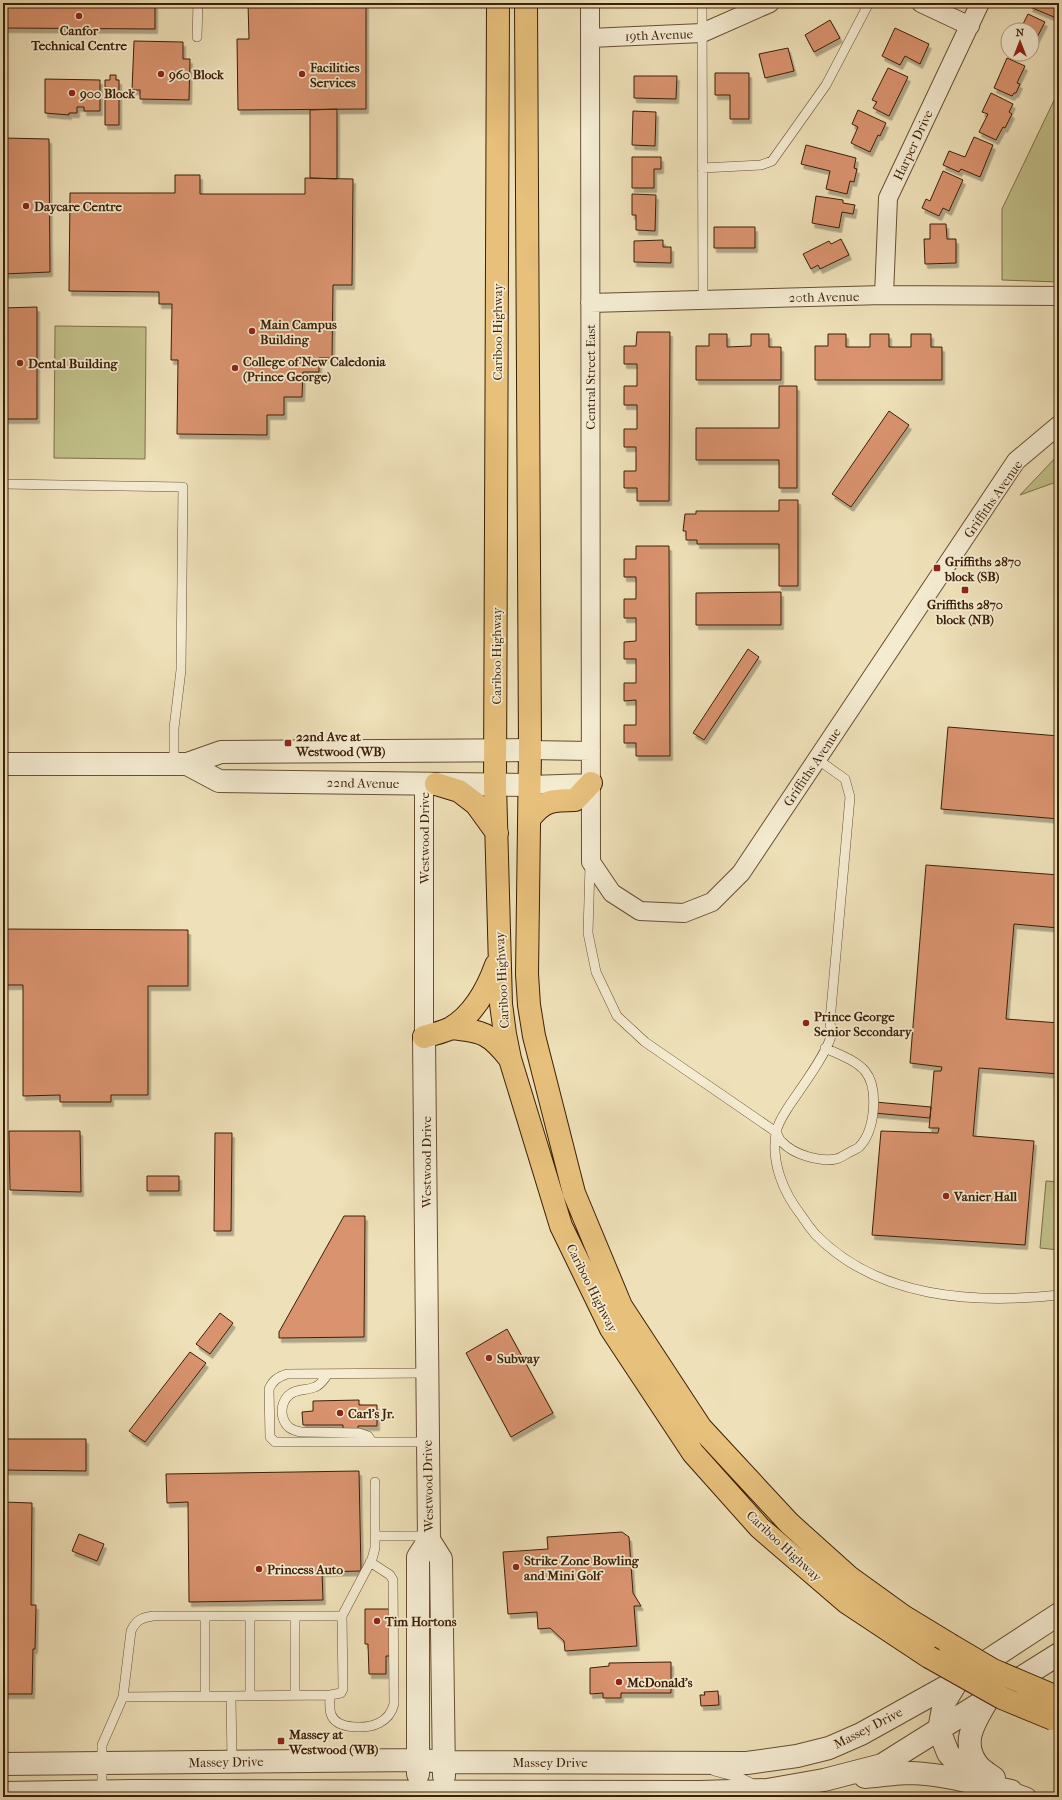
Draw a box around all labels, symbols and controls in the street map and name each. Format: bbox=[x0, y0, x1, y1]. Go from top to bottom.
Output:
marker: Canfor Technical Centre bbox=[74, 11, 84, 21]
north arrow bbox=[1000, 22, 1040, 62]
place label: Canfor Technical Centre bbox=[30, 23, 127, 53]
street label: 19th Avenue bbox=[625, 26, 694, 44]
text: N bbox=[1016, 26, 1025, 39]
place label: Facilities Services bbox=[309, 60, 360, 90]
place label: 960 Block bbox=[168, 67, 225, 83]
marker: 960 Block bbox=[156, 69, 166, 79]
marker: Facilities Services bbox=[297, 69, 307, 79]
place label: 900 Block bbox=[79, 86, 136, 102]
marker: 900 Block bbox=[67, 88, 77, 98]
street label: Harper Drive bbox=[890, 107, 936, 182]
place label: Daycare Centre bbox=[34, 199, 123, 215]
marker: Daycare Centre bbox=[21, 201, 31, 211]
street label: Cariboo Highway bbox=[490, 282, 505, 381]
street label: 20th Avenue bbox=[789, 289, 860, 305]
place label: Main Campus Building bbox=[259, 317, 337, 348]
street label: Central Street East bbox=[583, 324, 598, 430]
marker: Main Campus Building bbox=[247, 326, 257, 336]
place label: College of New Caledonia (Prince George) bbox=[243, 354, 387, 385]
place label: Dental Building bbox=[28, 356, 118, 372]
marker: Dental Building bbox=[15, 358, 25, 368]
marker: College of New Caledonia (Prince George) bbox=[230, 363, 240, 373]
street label: Griffiths Avenue bbox=[961, 457, 1026, 541]
place label: Griffiths 2870 block (SB) bbox=[944, 554, 1021, 584]
marker: Griffiths 2870 block (SB) bbox=[932, 563, 942, 573]
marker: Griffiths 2870 block (NB) bbox=[960, 585, 970, 595]
place label: Griffiths 2870 block (NB) bbox=[927, 597, 1003, 627]
street label: Cariboo Highway bbox=[489, 606, 504, 705]
street label: Griffiths Avenue bbox=[780, 724, 844, 809]
place label: 22nd Ave at Westwood (WB) bbox=[295, 729, 386, 759]
marker: 22nd Ave at Westwood (WB) bbox=[283, 738, 293, 748]
street label: 22nd Avenue bbox=[327, 775, 400, 791]
street label: Westwood Drive bbox=[417, 791, 432, 885]
street label: Cariboo Highway bbox=[492, 930, 512, 1029]
place label: Prince George Senior Secondary bbox=[814, 1009, 913, 1040]
marker: Prince George Senior Secondary bbox=[801, 1018, 811, 1028]
street label: Westwood Drive bbox=[419, 1115, 434, 1209]
place label: Vanier Hall bbox=[953, 1189, 1018, 1204]
marker: Vanier Hall bbox=[941, 1191, 951, 1201]
street label: Cariboo Highway bbox=[563, 1241, 621, 1336]
place label: Subway bbox=[497, 1351, 541, 1367]
marker: Subway bbox=[484, 1353, 494, 1363]
place label: Carl's Jr. bbox=[348, 1406, 395, 1422]
marker: Carl's Jr. bbox=[335, 1408, 345, 1418]
street label: Westwood Drive bbox=[420, 1439, 436, 1533]
street label: Cariboo Highway bbox=[743, 1507, 825, 1585]
place label: Strike Zone Bowling and Mini Golf bbox=[524, 1553, 640, 1583]
place label: Princess Auto bbox=[267, 1562, 343, 1577]
marker: Strike Zone Bowling and Mini Golf bbox=[511, 1562, 521, 1572]
marker: Princess Auto bbox=[254, 1564, 264, 1574]
place label: Tim Hortons bbox=[384, 1614, 457, 1629]
marker: Tim Hortons bbox=[372, 1616, 382, 1626]
place label: McDonald's bbox=[626, 1675, 693, 1690]
marker: McDonald's bbox=[614, 1677, 624, 1687]
street label: Massey Drive bbox=[831, 1704, 905, 1752]
place label: Massey at Westwood (WB) bbox=[288, 1727, 379, 1757]
marker: Massey at Westwood (WB) bbox=[276, 1736, 286, 1746]
street label: Massey Drive bbox=[188, 1754, 264, 1770]
street label: Massey Drive bbox=[512, 1755, 588, 1770]

